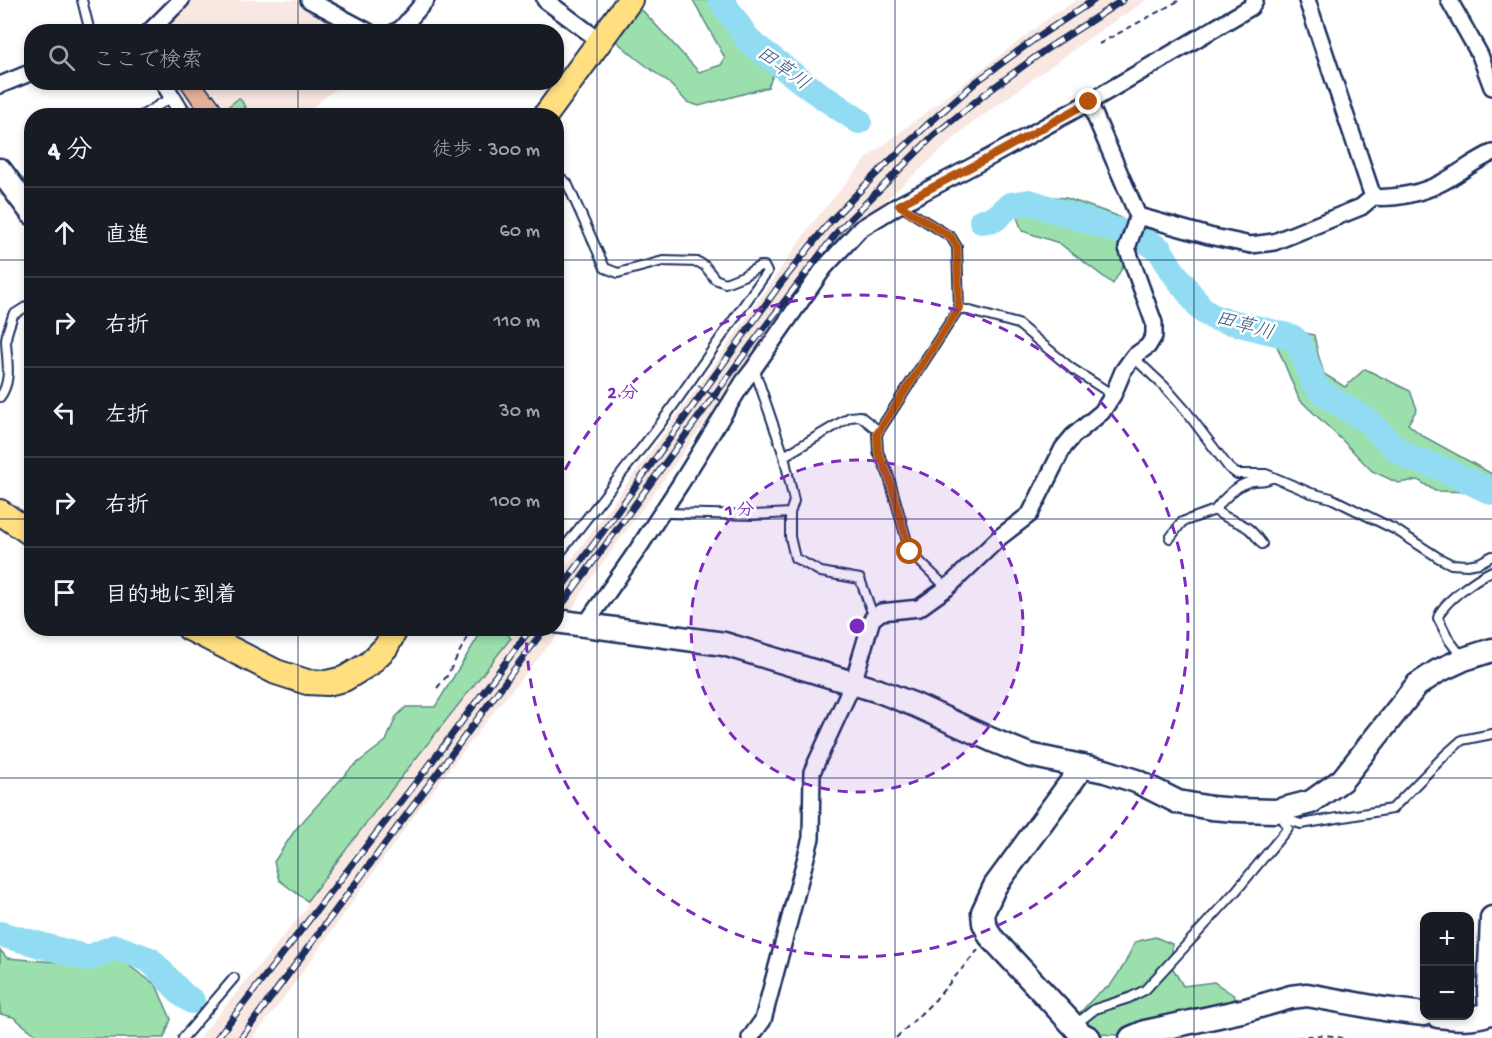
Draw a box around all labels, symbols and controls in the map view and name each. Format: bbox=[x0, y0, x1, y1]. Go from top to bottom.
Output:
search box bbox=[24, 24, 564, 90]
icon: search bbox=[45, 41, 78, 74]
water label: 田草川 bbox=[751, 41, 814, 97]
text: ここで検索 bbox=[93, 49, 203, 75]
route end bbox=[1075, 88, 1101, 114]
text: 4 分 bbox=[48, 137, 92, 168]
text: 徒歩 · 300 m bbox=[432, 140, 540, 163]
icon: ahead bbox=[48, 216, 81, 249]
text: 60 m bbox=[500, 221, 540, 244]
text: 直進 bbox=[105, 224, 149, 250]
icon: right bbox=[48, 306, 81, 339]
water label: 田草川 bbox=[1212, 306, 1277, 347]
text: 110 m bbox=[494, 311, 540, 334]
text: 右折 bbox=[105, 314, 149, 340]
text: 2 分 bbox=[607, 383, 639, 405]
icon: left bbox=[48, 396, 81, 429]
text: 30 m bbox=[499, 401, 540, 424]
text: 左折 bbox=[105, 404, 149, 430]
icon: right bbox=[48, 486, 81, 519]
text: 100 m bbox=[490, 491, 540, 514]
text: 右折 bbox=[105, 494, 149, 520]
text: 1 分 bbox=[724, 500, 755, 522]
route start bbox=[896, 538, 922, 564]
icon: arrive bbox=[48, 576, 81, 609]
text: 目的地に到着 bbox=[105, 584, 237, 610]
centre of rings bbox=[847, 616, 867, 636]
map controls bbox=[1420, 912, 1474, 1020]
button: + bbox=[1420, 912, 1474, 966]
button: − bbox=[1420, 966, 1474, 1020]

